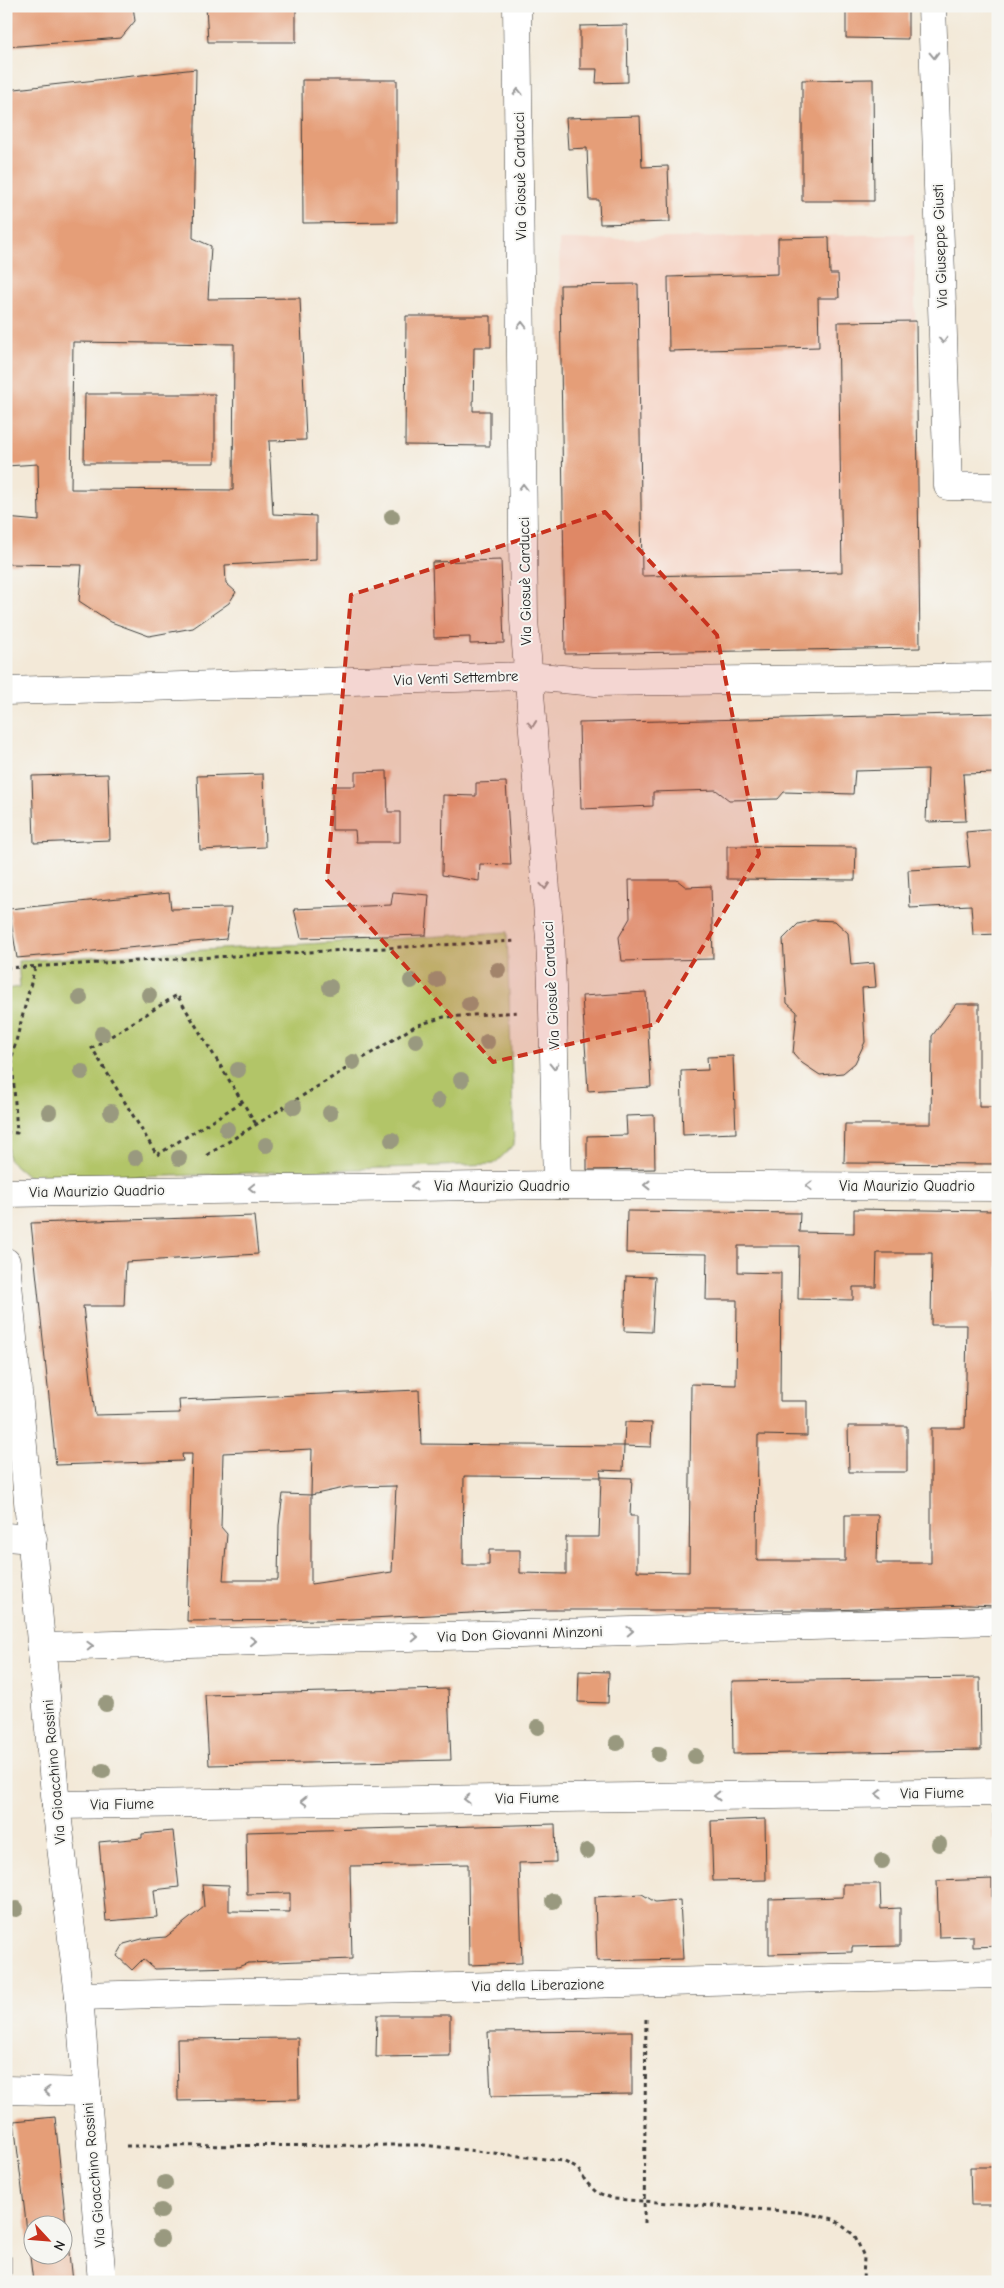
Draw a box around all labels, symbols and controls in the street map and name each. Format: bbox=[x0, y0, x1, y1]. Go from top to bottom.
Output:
one-way arrow bbox=[929, 52, 939, 59]
one-way arrow bbox=[513, 88, 523, 96]
street label: Via Giosuè Carducci bbox=[510, 112, 530, 240]
street label: Via Giuseppe Giusti bbox=[929, 184, 951, 308]
one-way arrow bbox=[517, 320, 527, 328]
one-way arrow bbox=[938, 336, 948, 344]
one-way arrow bbox=[518, 483, 528, 490]
street label: Via Giosuè Carducci bbox=[515, 517, 535, 645]
street label: Via Venti Settembre bbox=[393, 667, 519, 689]
one-way arrow bbox=[526, 721, 537, 729]
one-way arrow bbox=[540, 883, 551, 891]
street label: Via Giosuè Carducci bbox=[539, 920, 563, 1050]
one-way arrow bbox=[549, 1062, 560, 1070]
street label: Via Maurizio Quadrio bbox=[434, 1177, 570, 1195]
street label: Via Maurizio Quadrio bbox=[839, 1177, 975, 1195]
one-way arrow bbox=[642, 1180, 650, 1190]
street label: Via Maurizio Quadrio bbox=[29, 1181, 165, 1201]
one-way arrow bbox=[410, 1181, 418, 1191]
one-way arrow bbox=[805, 1181, 812, 1191]
one-way arrow bbox=[247, 1183, 255, 1193]
street label: Via Don Giovanni Minzoni bbox=[437, 1622, 603, 1646]
one-way arrow bbox=[626, 1626, 634, 1636]
one-way arrow bbox=[412, 1632, 419, 1642]
one-way arrow bbox=[249, 1636, 257, 1647]
one-way arrow bbox=[87, 1641, 95, 1651]
street label: Via Gioacchino Rossini bbox=[39, 1699, 69, 1845]
street label: Via Fiume bbox=[900, 1783, 965, 1803]
street label: Via Fiume bbox=[495, 1788, 560, 1808]
one-way arrow bbox=[875, 1789, 882, 1799]
one-way arrow bbox=[712, 1791, 720, 1801]
street label: Via Fiume bbox=[90, 1794, 155, 1814]
one-way arrow bbox=[462, 1794, 470, 1804]
one-way arrow bbox=[300, 1796, 308, 1806]
street label: Via della Liberazione bbox=[472, 1975, 605, 1995]
one-way arrow bbox=[42, 2086, 50, 2097]
street label: Via Gioacchino Rossini bbox=[79, 2102, 109, 2248]
north arrow bbox=[22, 2216, 72, 2266]
text: N bbox=[50, 2238, 69, 2253]

